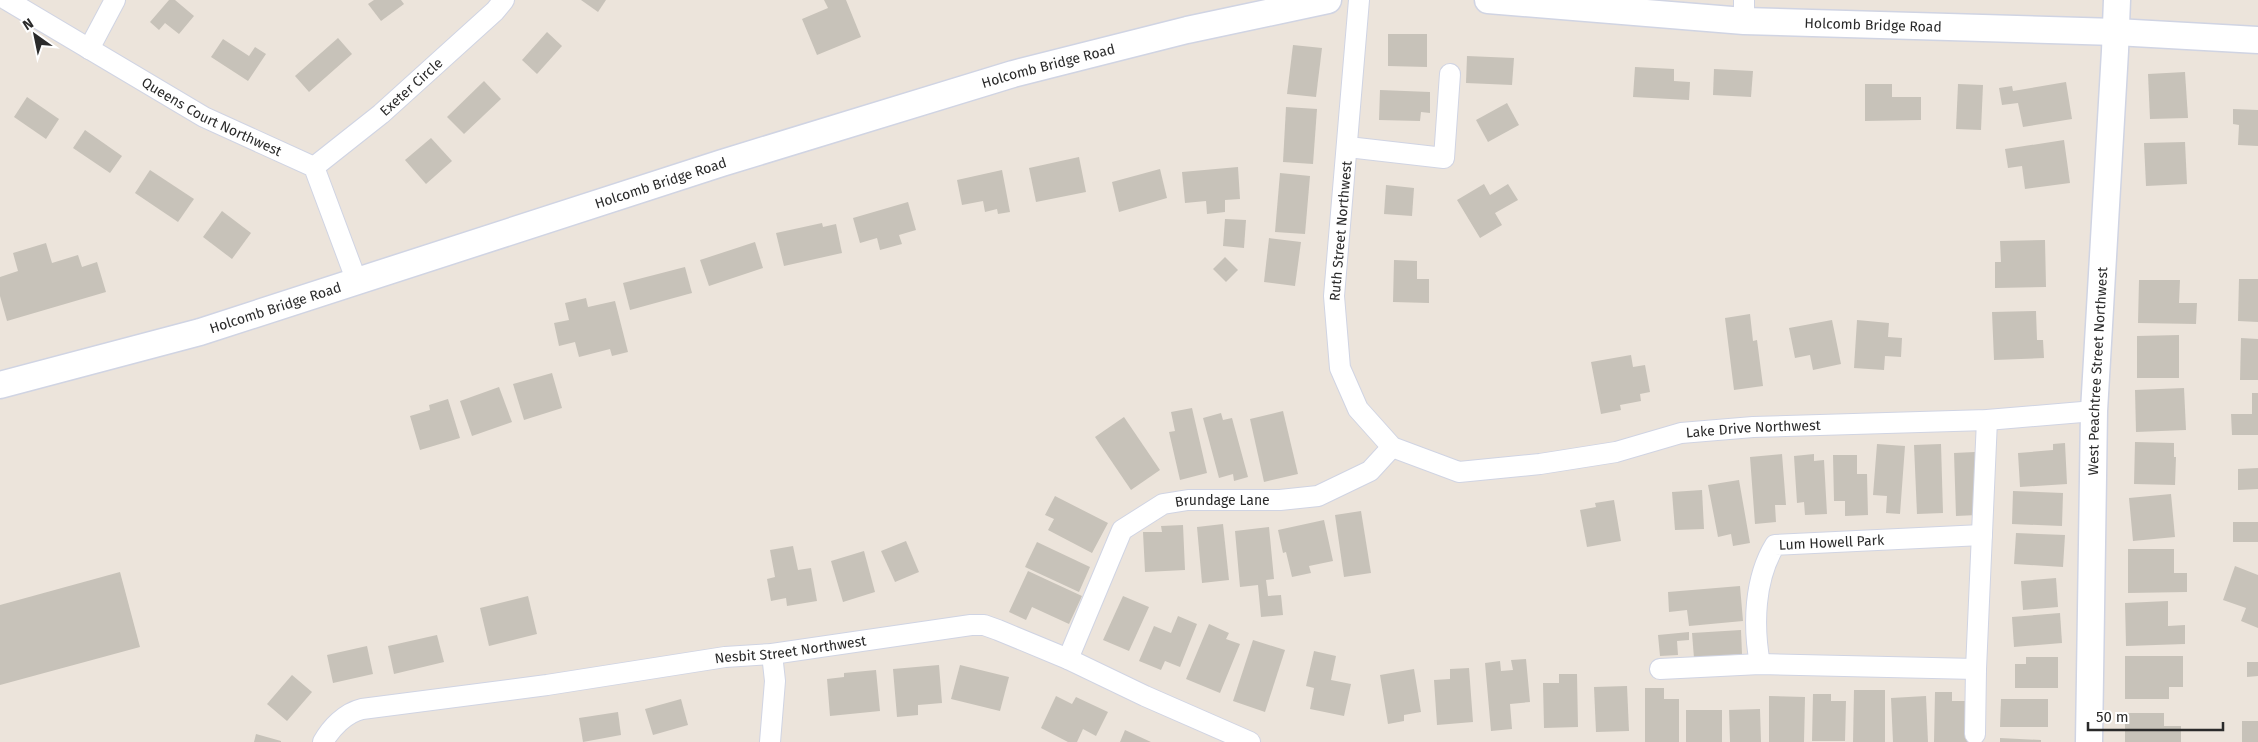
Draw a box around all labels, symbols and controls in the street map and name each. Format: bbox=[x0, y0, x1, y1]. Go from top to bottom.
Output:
north arrow bbox=[10, 10, 60, 60]
street label: Holcomb Bridge Road bbox=[1804, 14, 1942, 35]
text: N bbox=[20, 15, 37, 34]
street label: Holcomb Bridge Road bbox=[979, 40, 1117, 92]
street label: Exeter Circle bbox=[376, 54, 446, 119]
street label: Queens Court Northwest bbox=[139, 74, 285, 160]
street label: Holcomb Bridge Road bbox=[593, 154, 729, 212]
street label: Ruth Street Northwest bbox=[1326, 159, 1356, 302]
street label: West Peachtree Street Northwest bbox=[2085, 266, 2111, 476]
street label: Holcomb Bridge Road bbox=[207, 278, 343, 337]
street label: Lake Drive Northwest bbox=[1685, 416, 1822, 441]
street label: Brundage Lane bbox=[1174, 491, 1270, 510]
street label: Lum Howell Park bbox=[1778, 531, 1885, 553]
street label: Nesbit Street Northwest bbox=[714, 632, 868, 667]
scale bar bbox=[2088, 700, 2223, 732]
text: 50 m bbox=[2096, 708, 2129, 726]

